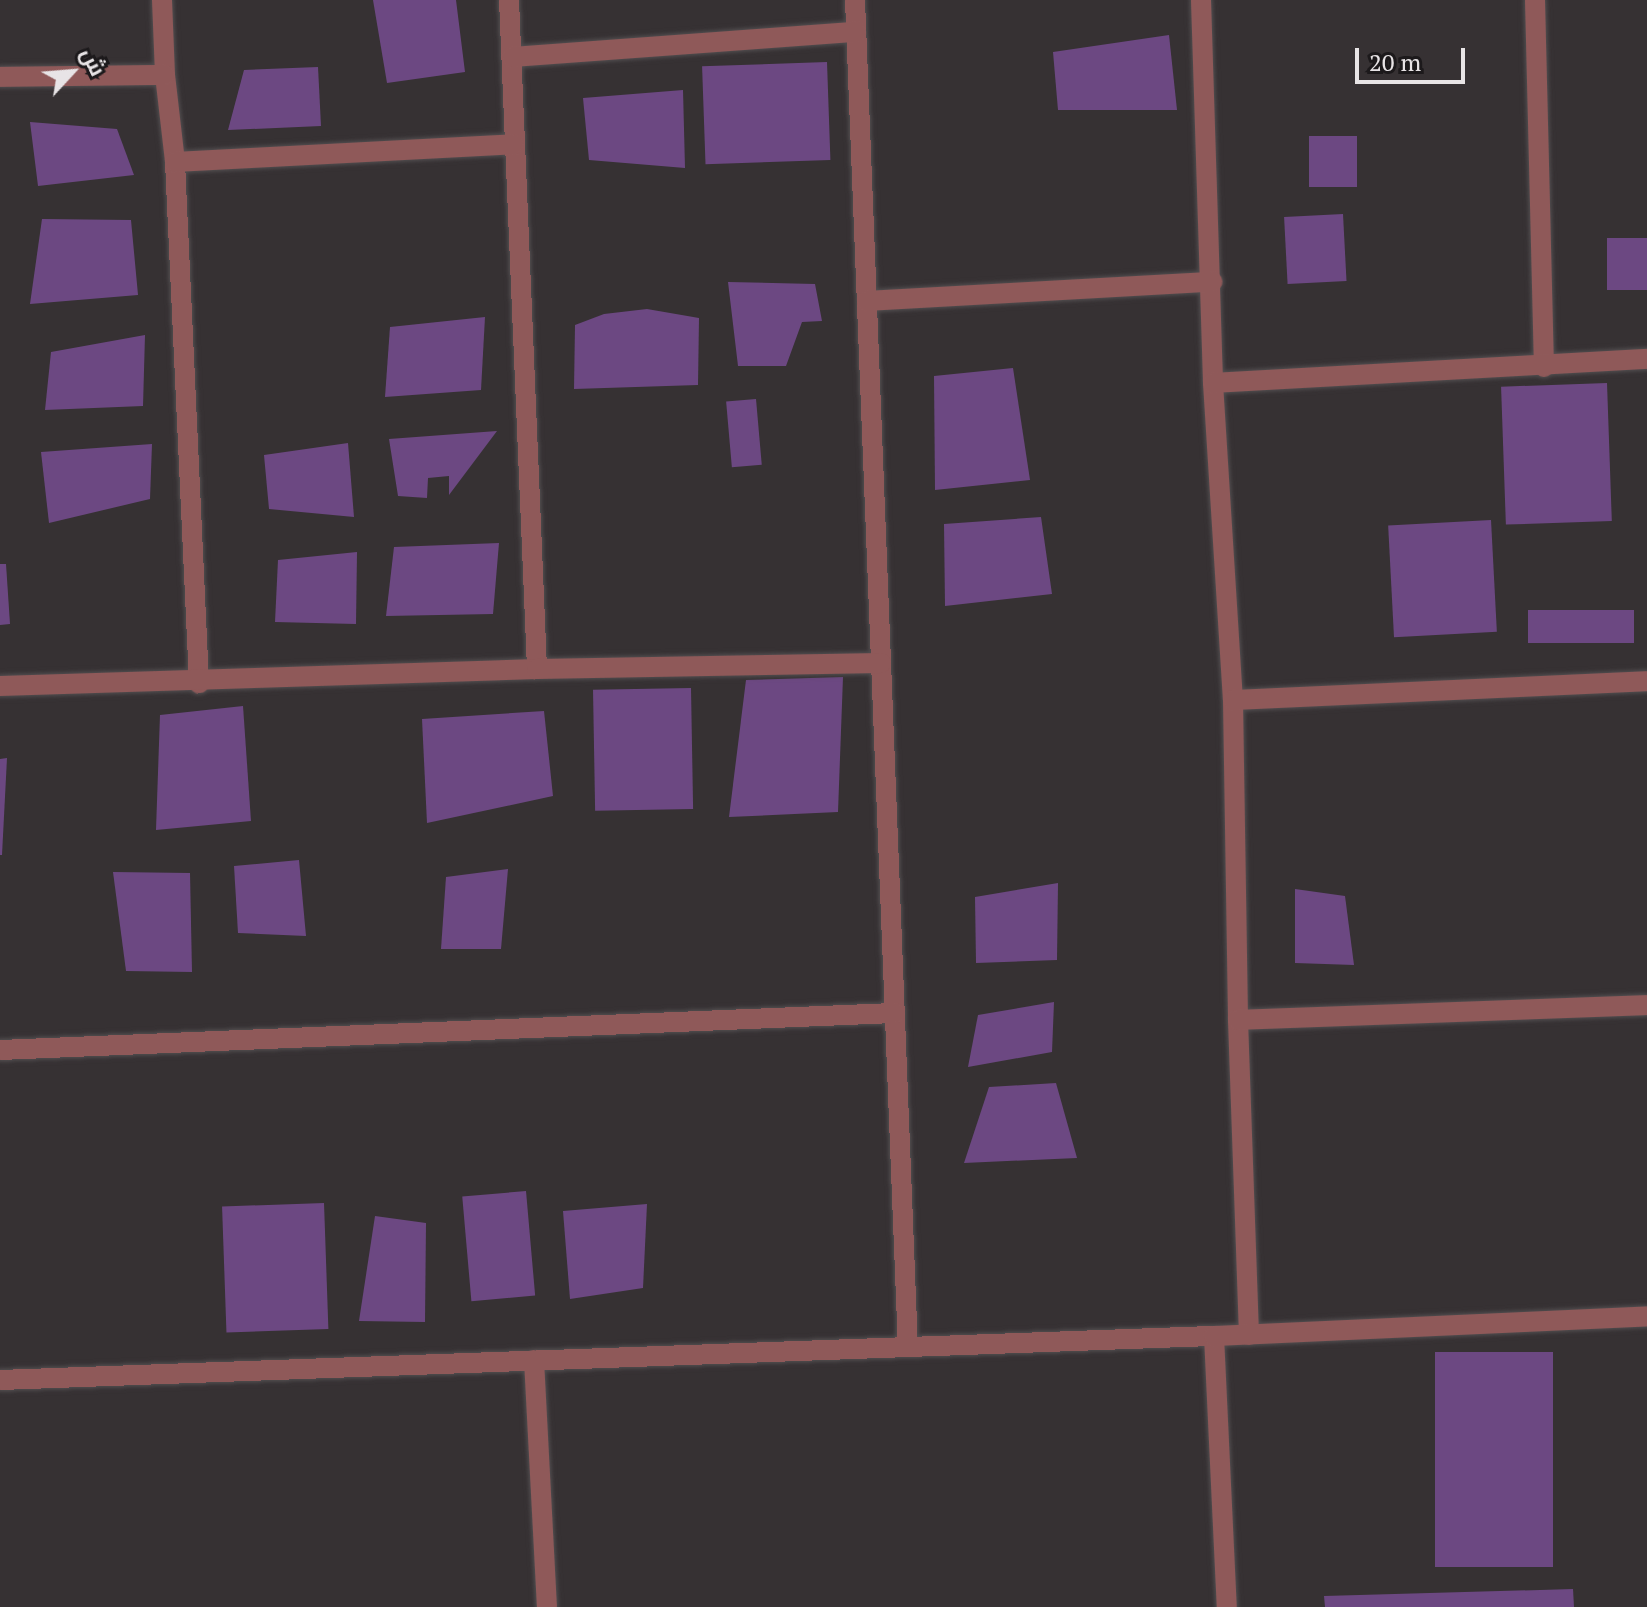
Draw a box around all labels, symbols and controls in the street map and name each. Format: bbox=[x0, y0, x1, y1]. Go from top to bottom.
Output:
north arrow bbox=[32, 32, 112, 112]
scale bar bbox=[1359, 32, 1469, 82]
text: ش bbox=[75, 42, 113, 80]
text: 20 m bbox=[1369, 46, 1421, 78]

